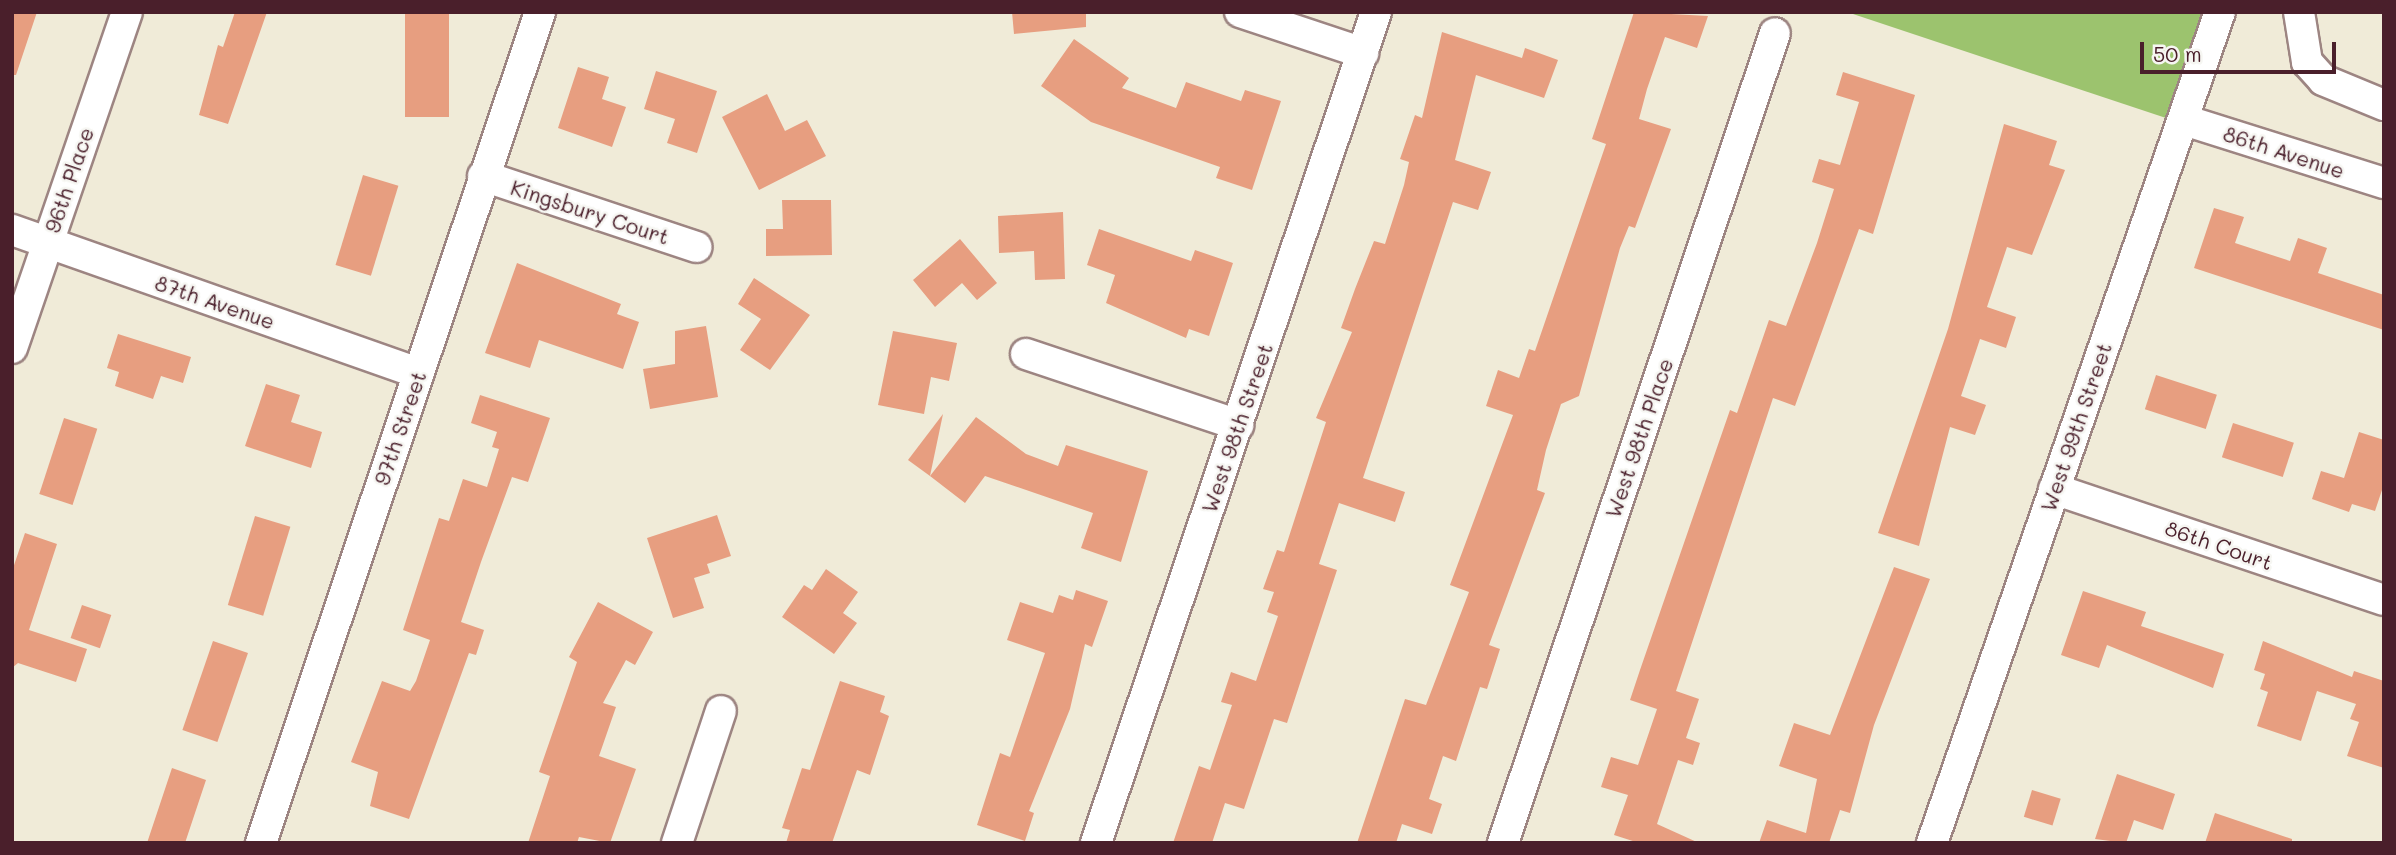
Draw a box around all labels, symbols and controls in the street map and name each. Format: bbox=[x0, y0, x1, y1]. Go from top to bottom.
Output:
scale bar bbox=[2144, 28, 2340, 72]
text: 50 m bbox=[2153, 40, 2202, 67]
street label: 86th Avenue bbox=[2220, 121, 2348, 183]
street label: 96th Place bbox=[39, 124, 99, 236]
street label: Kingsbury Court bbox=[508, 175, 672, 249]
street label: 87th Avenue bbox=[152, 270, 278, 334]
street label: West 99th Street bbox=[2035, 339, 2117, 515]
street label: West 98th Street bbox=[1196, 340, 1278, 516]
street label: West 98th Place bbox=[1600, 355, 1678, 521]
street label: 97th Street bbox=[369, 368, 431, 488]
street label: 86th Court bbox=[2162, 515, 2276, 575]

